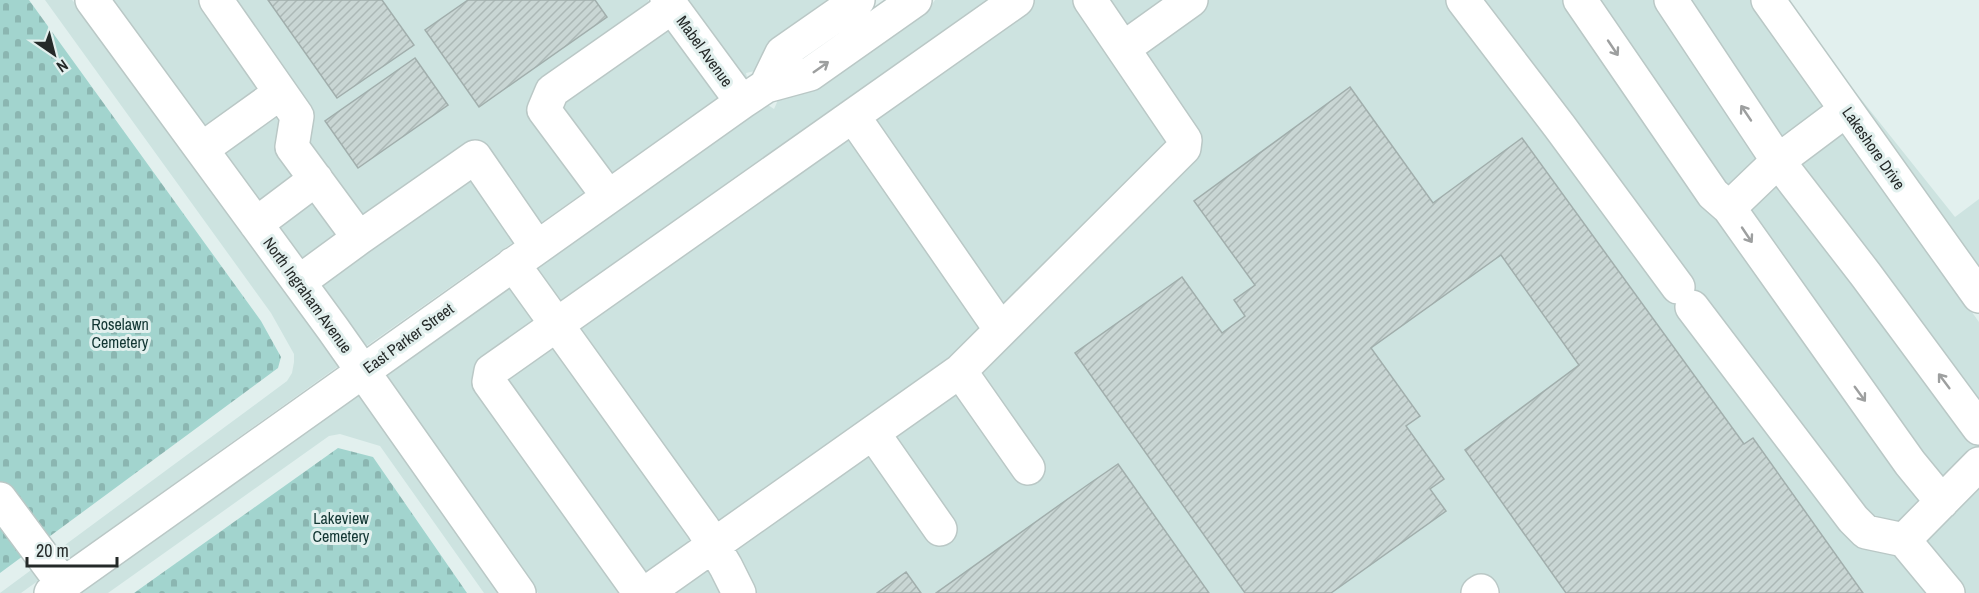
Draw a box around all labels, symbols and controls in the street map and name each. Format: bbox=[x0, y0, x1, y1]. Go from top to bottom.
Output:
street label: Mabel Avenue bbox=[672, 11, 738, 91]
north arrow bbox=[24, 24, 84, 84]
one-way arrow bbox=[1607, 40, 1619, 56]
text: N bbox=[52, 55, 73, 78]
one-way arrow bbox=[812, 61, 828, 73]
street label: Lakeshore Drive bbox=[1837, 102, 1911, 194]
one-way arrow bbox=[1740, 105, 1752, 121]
one-way arrow bbox=[1741, 226, 1753, 243]
street label: North Ingraham Avenue bbox=[258, 233, 358, 357]
street label: East Parker Street bbox=[358, 297, 458, 378]
park label: Roselawn Cemetery bbox=[91, 313, 149, 353]
one-way arrow bbox=[1938, 373, 1950, 389]
one-way arrow bbox=[1854, 385, 1867, 401]
park label: Lakeview Cemetery bbox=[313, 507, 370, 547]
scale bar bbox=[27, 530, 117, 568]
text: 20 m bbox=[36, 538, 69, 563]

